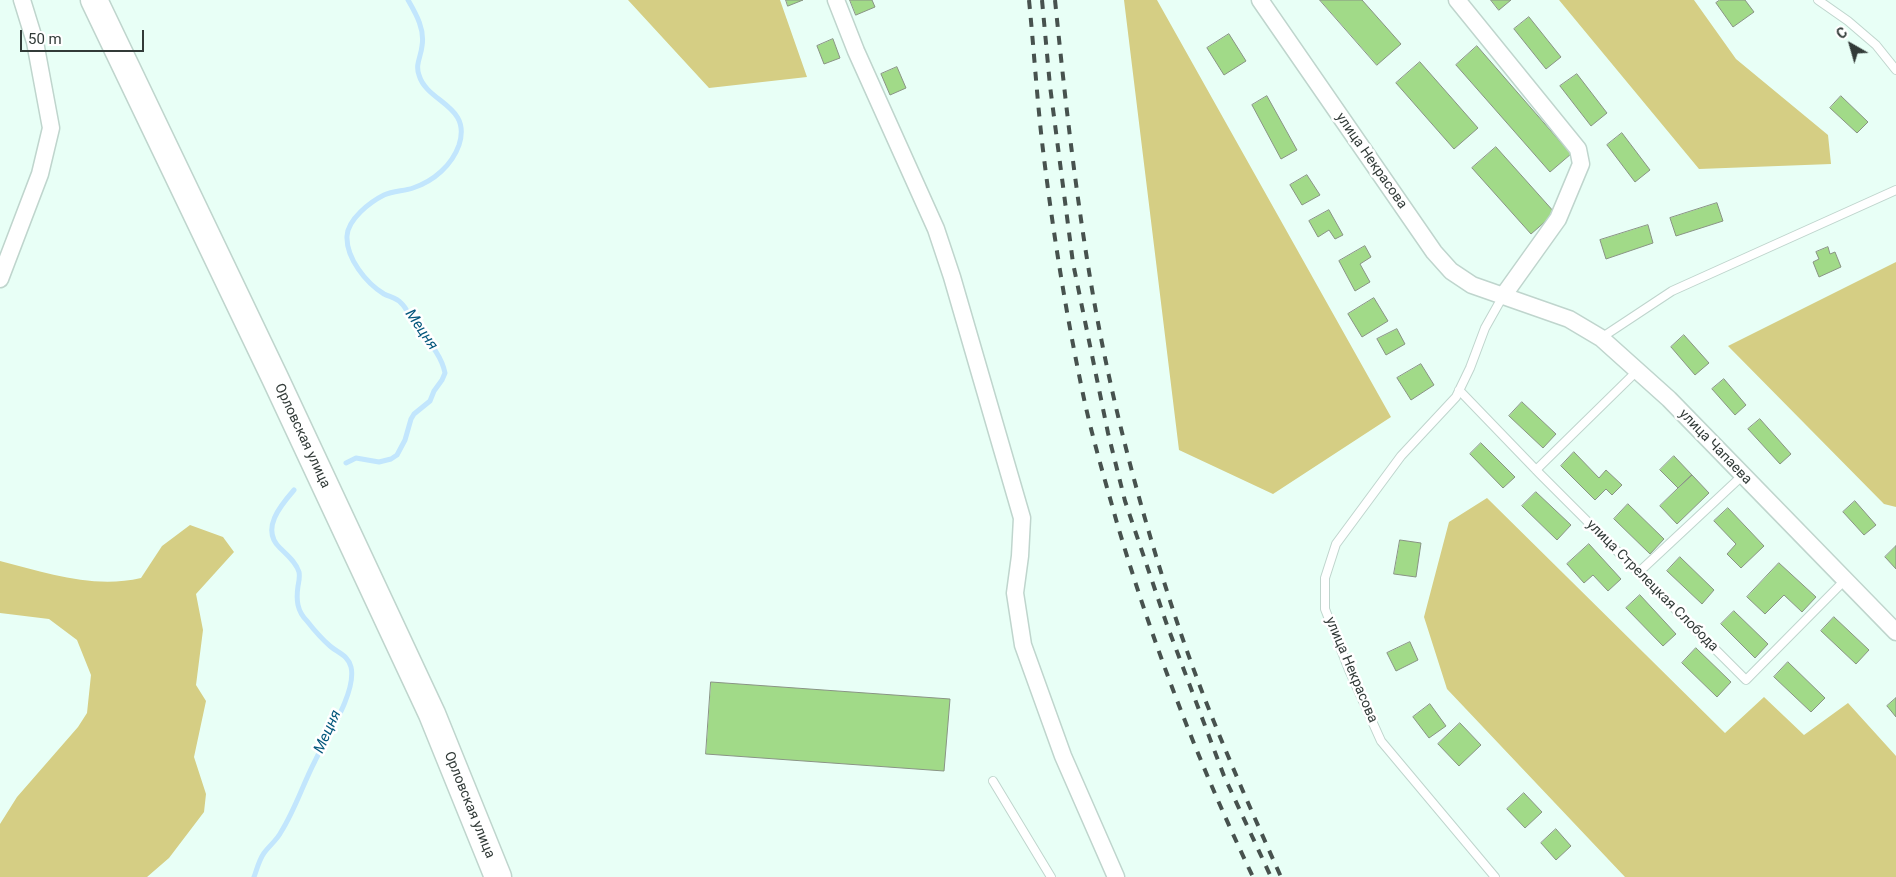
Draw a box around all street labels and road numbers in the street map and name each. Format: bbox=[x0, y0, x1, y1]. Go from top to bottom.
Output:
street label: улица Некрасова bbox=[1332, 110, 1410, 212]
street label: Орловская улица bbox=[270, 381, 334, 491]
street label: улица Чапаева bbox=[1675, 406, 1755, 488]
street label: улица Стрелецкая Слобода bbox=[1583, 517, 1721, 655]
street label: улица Некрасова bbox=[1321, 615, 1381, 725]
street label: Орловская улица bbox=[440, 749, 498, 861]

